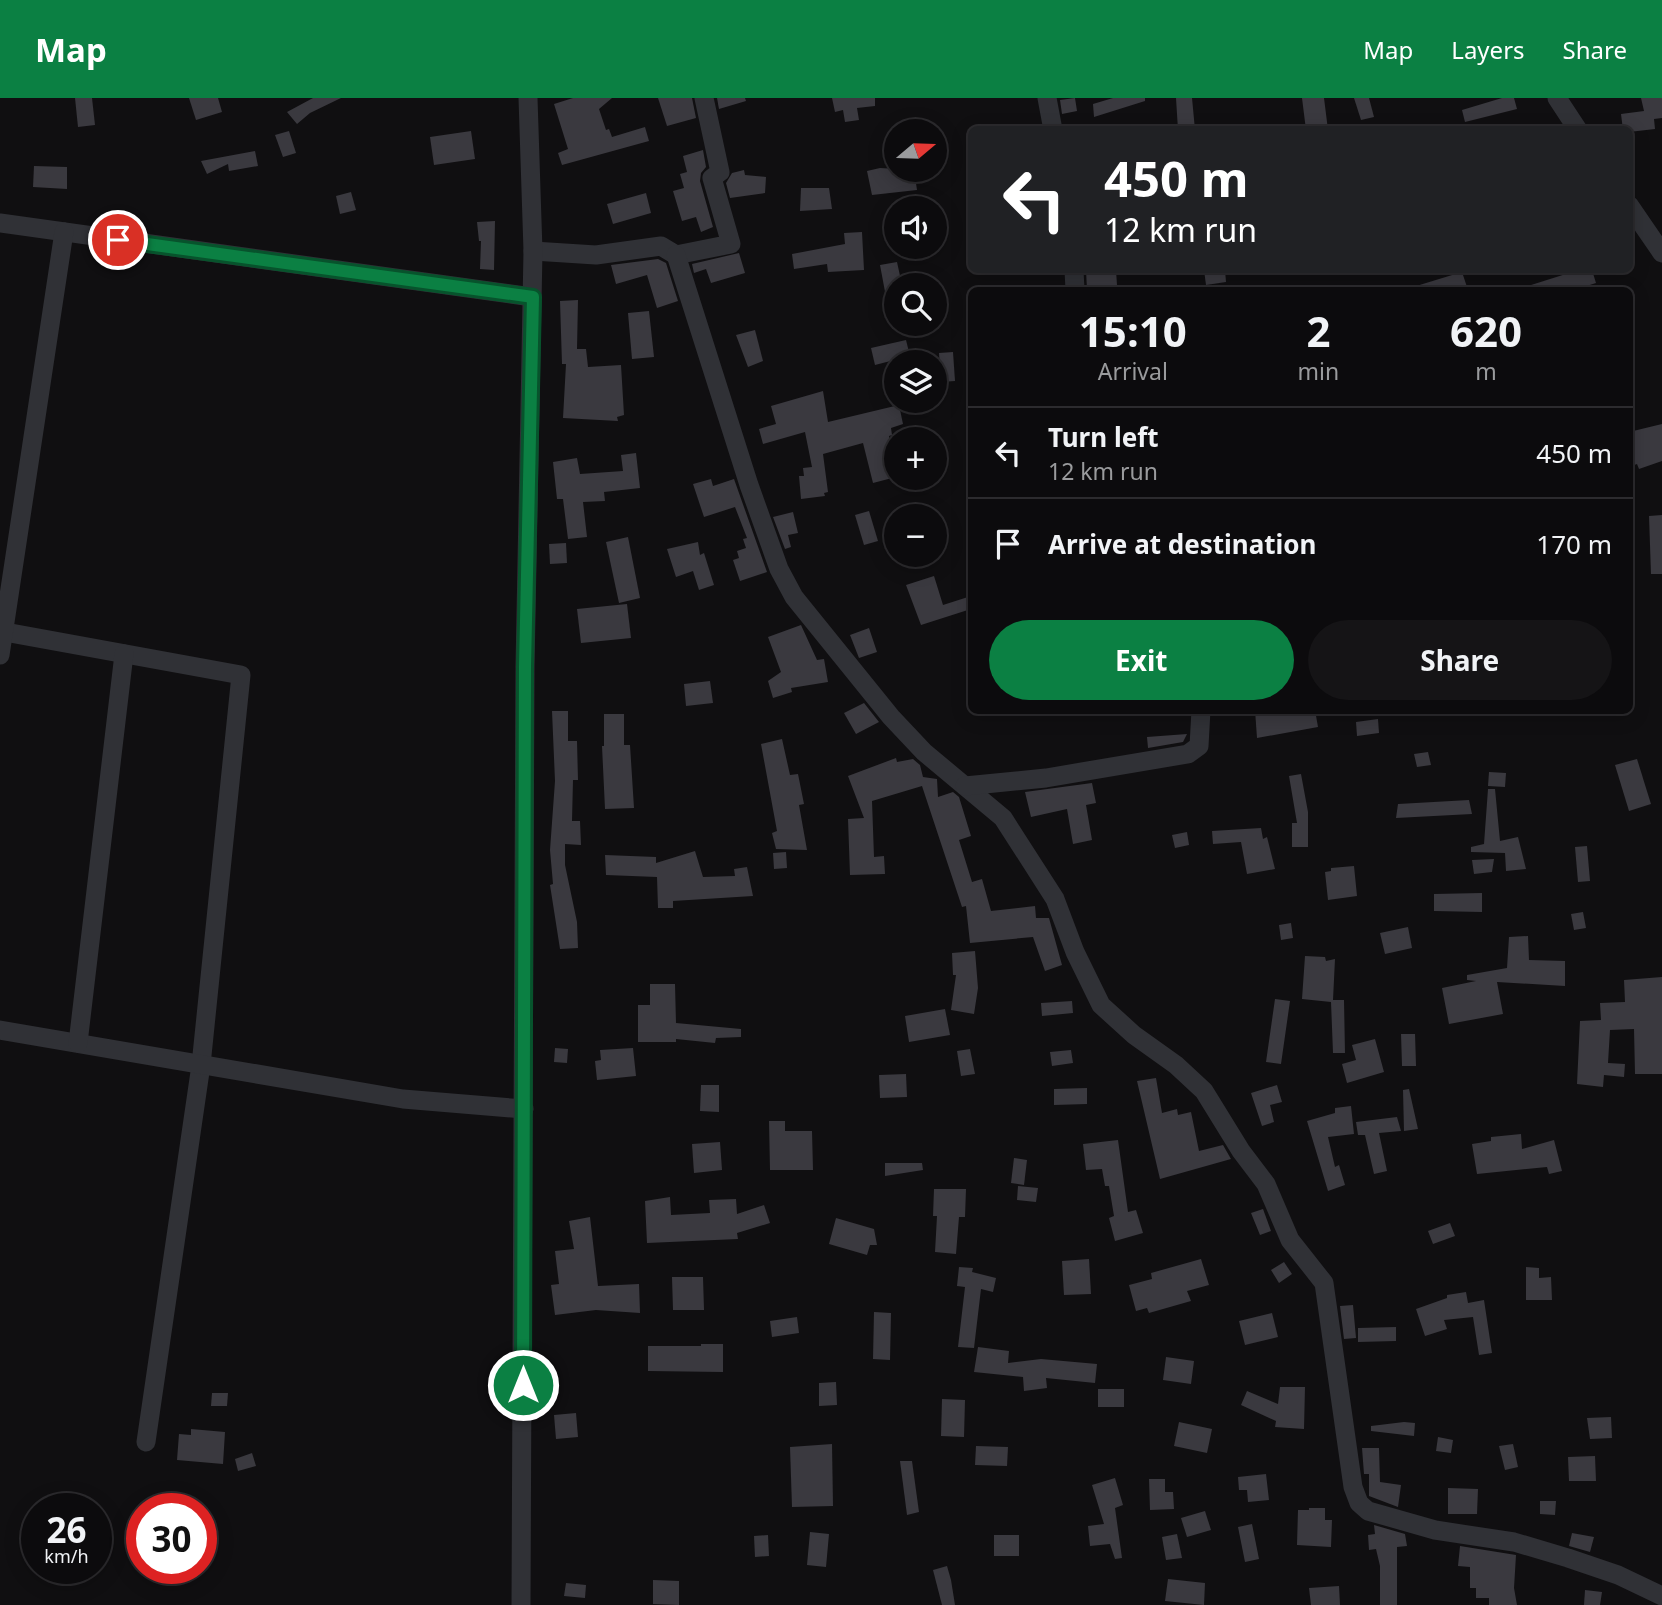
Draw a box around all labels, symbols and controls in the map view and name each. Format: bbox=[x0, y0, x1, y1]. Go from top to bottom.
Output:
text: Map bbox=[35, 27, 107, 72]
text: Map bbox=[1363, 33, 1413, 66]
text: Layers bbox=[1451, 33, 1525, 66]
text: Share bbox=[1563, 33, 1627, 66]
north arrow bbox=[884, 119, 947, 182]
map controls bbox=[884, 119, 947, 567]
text: 450 m bbox=[1104, 145, 1249, 211]
icon: left bbox=[989, 154, 1080, 245]
button: sound bbox=[884, 196, 947, 259]
text: 12 km run bbox=[1104, 208, 1257, 251]
pin bbox=[88, 210, 148, 270]
icon: arrive bbox=[99, 221, 137, 259]
button: search bbox=[884, 273, 947, 336]
text: 15:10 bbox=[1079, 302, 1187, 359]
text: 2 bbox=[1306, 302, 1330, 359]
text: 620 bbox=[1450, 302, 1522, 359]
button: layers bbox=[884, 350, 947, 413]
text: Arrival bbox=[1098, 355, 1168, 387]
text: min bbox=[1298, 355, 1339, 387]
text: m bbox=[1475, 355, 1497, 387]
text: Turn left bbox=[1048, 419, 1159, 455]
button: + bbox=[884, 427, 947, 490]
icon: left bbox=[989, 434, 1027, 472]
text: 450 m bbox=[1536, 435, 1612, 471]
text: 12 km run bbox=[1048, 455, 1158, 487]
button: − bbox=[884, 504, 947, 567]
icon: arrive bbox=[989, 525, 1027, 563]
text: Arrive at destination bbox=[1048, 526, 1317, 562]
text: 170 m bbox=[1536, 526, 1612, 562]
button: Exit bbox=[989, 620, 1294, 700]
button: Share bbox=[1308, 620, 1612, 700]
position arrow bbox=[486, 1348, 560, 1422]
speed limit sign: 30 bbox=[126, 1493, 217, 1584]
text: 26 bbox=[46, 1506, 87, 1553]
text: km/h bbox=[44, 1544, 89, 1568]

